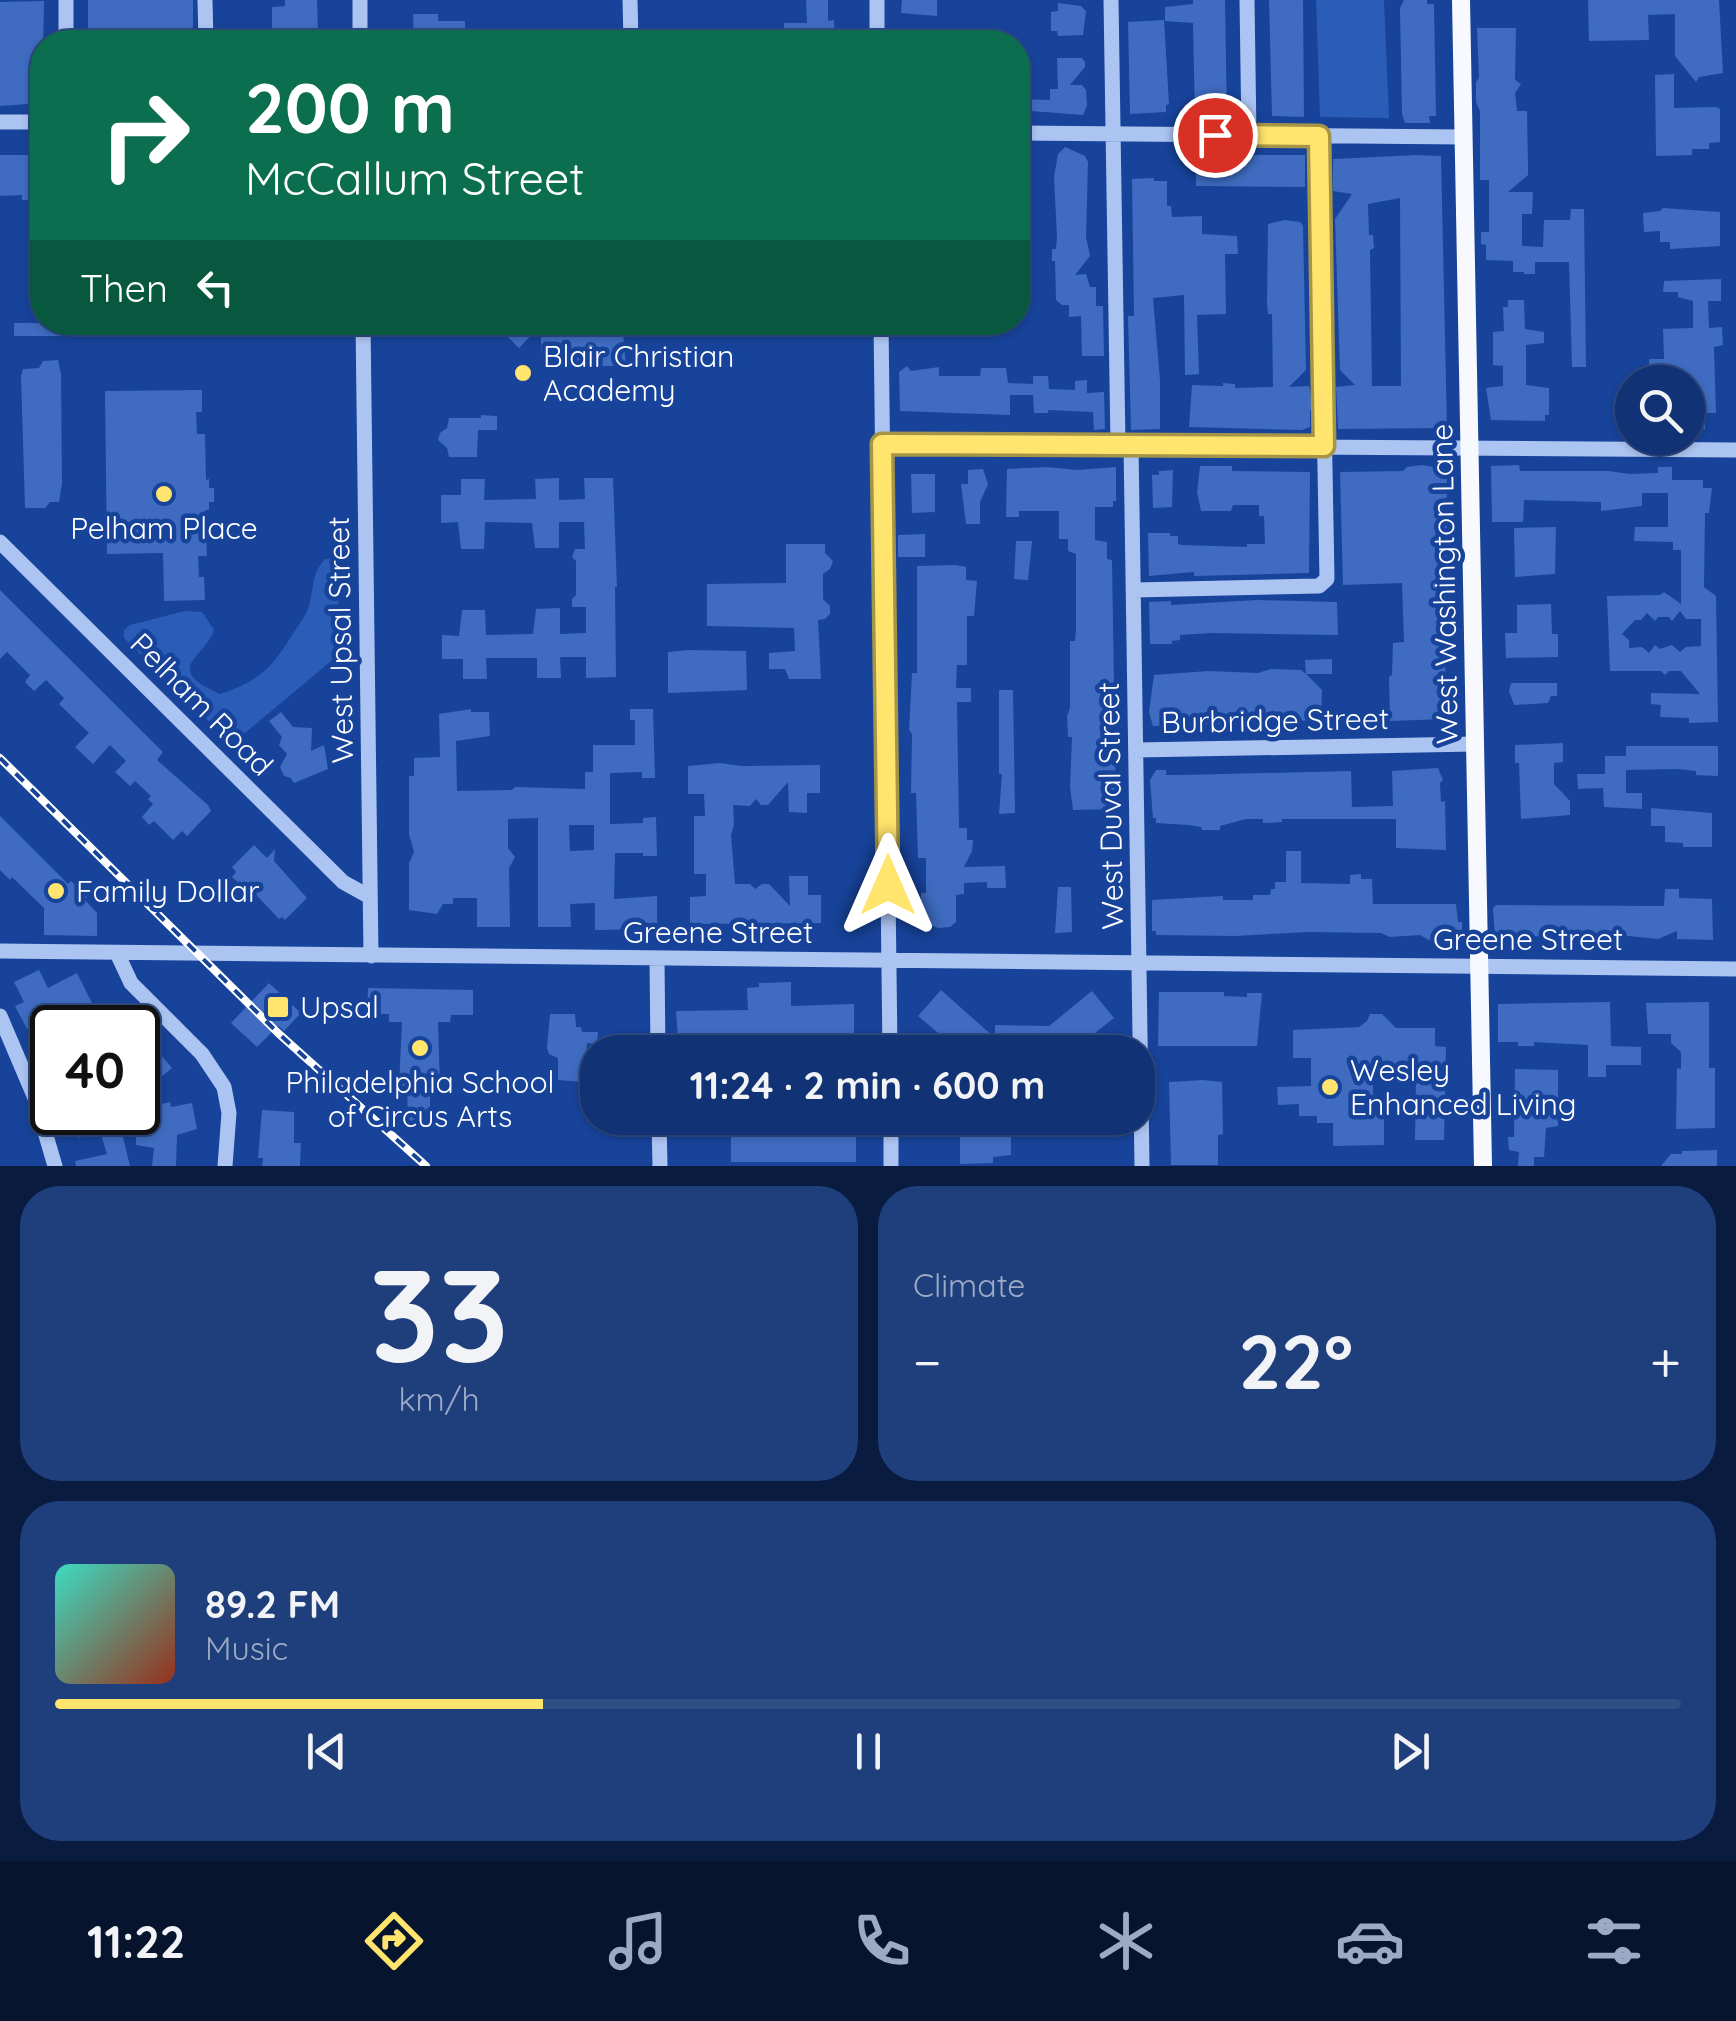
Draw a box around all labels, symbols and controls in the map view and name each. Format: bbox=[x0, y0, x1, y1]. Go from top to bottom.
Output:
text: 200 m bbox=[245, 63, 455, 151]
icon: right bbox=[80, 70, 210, 200]
pin bbox=[1173, 93, 1258, 178]
icon: arrive bbox=[1188, 108, 1243, 163]
text: McCallum Street bbox=[245, 150, 585, 206]
icon: left bbox=[188, 260, 243, 315]
text: Then bbox=[80, 264, 168, 312]
place label: Blair Christian Academy bbox=[543, 337, 734, 409]
marker: Blair Christian Academy bbox=[512, 362, 534, 384]
map controls bbox=[1615, 365, 1705, 455]
button: search bbox=[1615, 365, 1705, 455]
street label: West Washington Lane bbox=[1422, 423, 1466, 745]
marker: Pelham Place bbox=[153, 483, 175, 505]
place label: Pelham Place bbox=[70, 509, 258, 547]
street label: West Upsal Street bbox=[319, 516, 361, 764]
street label: Pelham Road bbox=[123, 625, 281, 783]
street label: West Duval Street bbox=[1089, 682, 1131, 930]
street label: Burbridge Street bbox=[1161, 699, 1389, 741]
position arrow bbox=[836, 833, 940, 937]
place label: Family Dollar bbox=[76, 872, 260, 910]
marker: Family Dollar bbox=[45, 880, 67, 902]
street label: Greene Street bbox=[623, 913, 813, 951]
street label: Greene Street bbox=[1433, 920, 1623, 958]
place label: Upsal bbox=[300, 988, 379, 1026]
marker: Upsal bbox=[265, 994, 291, 1020]
speed limit sign: 40 bbox=[30, 1005, 160, 1135]
marker: Philadelphia School of Circus Arts bbox=[409, 1037, 431, 1059]
place label: Wesley Enhanced Living bbox=[1350, 1051, 1577, 1123]
text: 11:24 · 2 min · 600 m bbox=[690, 1061, 1045, 1109]
place label: Philadelphia School of Circus Arts bbox=[285, 1063, 555, 1135]
marker: Wesley Enhanced Living bbox=[1319, 1076, 1341, 1098]
text: 33 bbox=[369, 1232, 509, 1395]
text: Climate bbox=[913, 1265, 1025, 1305]
text: 22° bbox=[1238, 1314, 1353, 1408]
text: − bbox=[913, 1327, 942, 1396]
text: + bbox=[1650, 1327, 1681, 1396]
text: km/h bbox=[398, 1379, 480, 1419]
text: 89.2 FM bbox=[205, 1580, 340, 1628]
text: Music bbox=[205, 1628, 288, 1668]
icon: previous bbox=[299, 1724, 354, 1779]
icon: pause bbox=[841, 1724, 896, 1779]
icon: next bbox=[1383, 1724, 1438, 1779]
icon: directions bbox=[359, 1906, 429, 1976]
icon: music bbox=[603, 1906, 673, 1976]
icon: phone bbox=[847, 1906, 917, 1976]
icon: climate bbox=[1091, 1906, 1161, 1976]
icon: car bbox=[1335, 1906, 1405, 1976]
icon: filters bbox=[1579, 1906, 1649, 1976]
text: 11:22 bbox=[87, 1913, 185, 1969]

